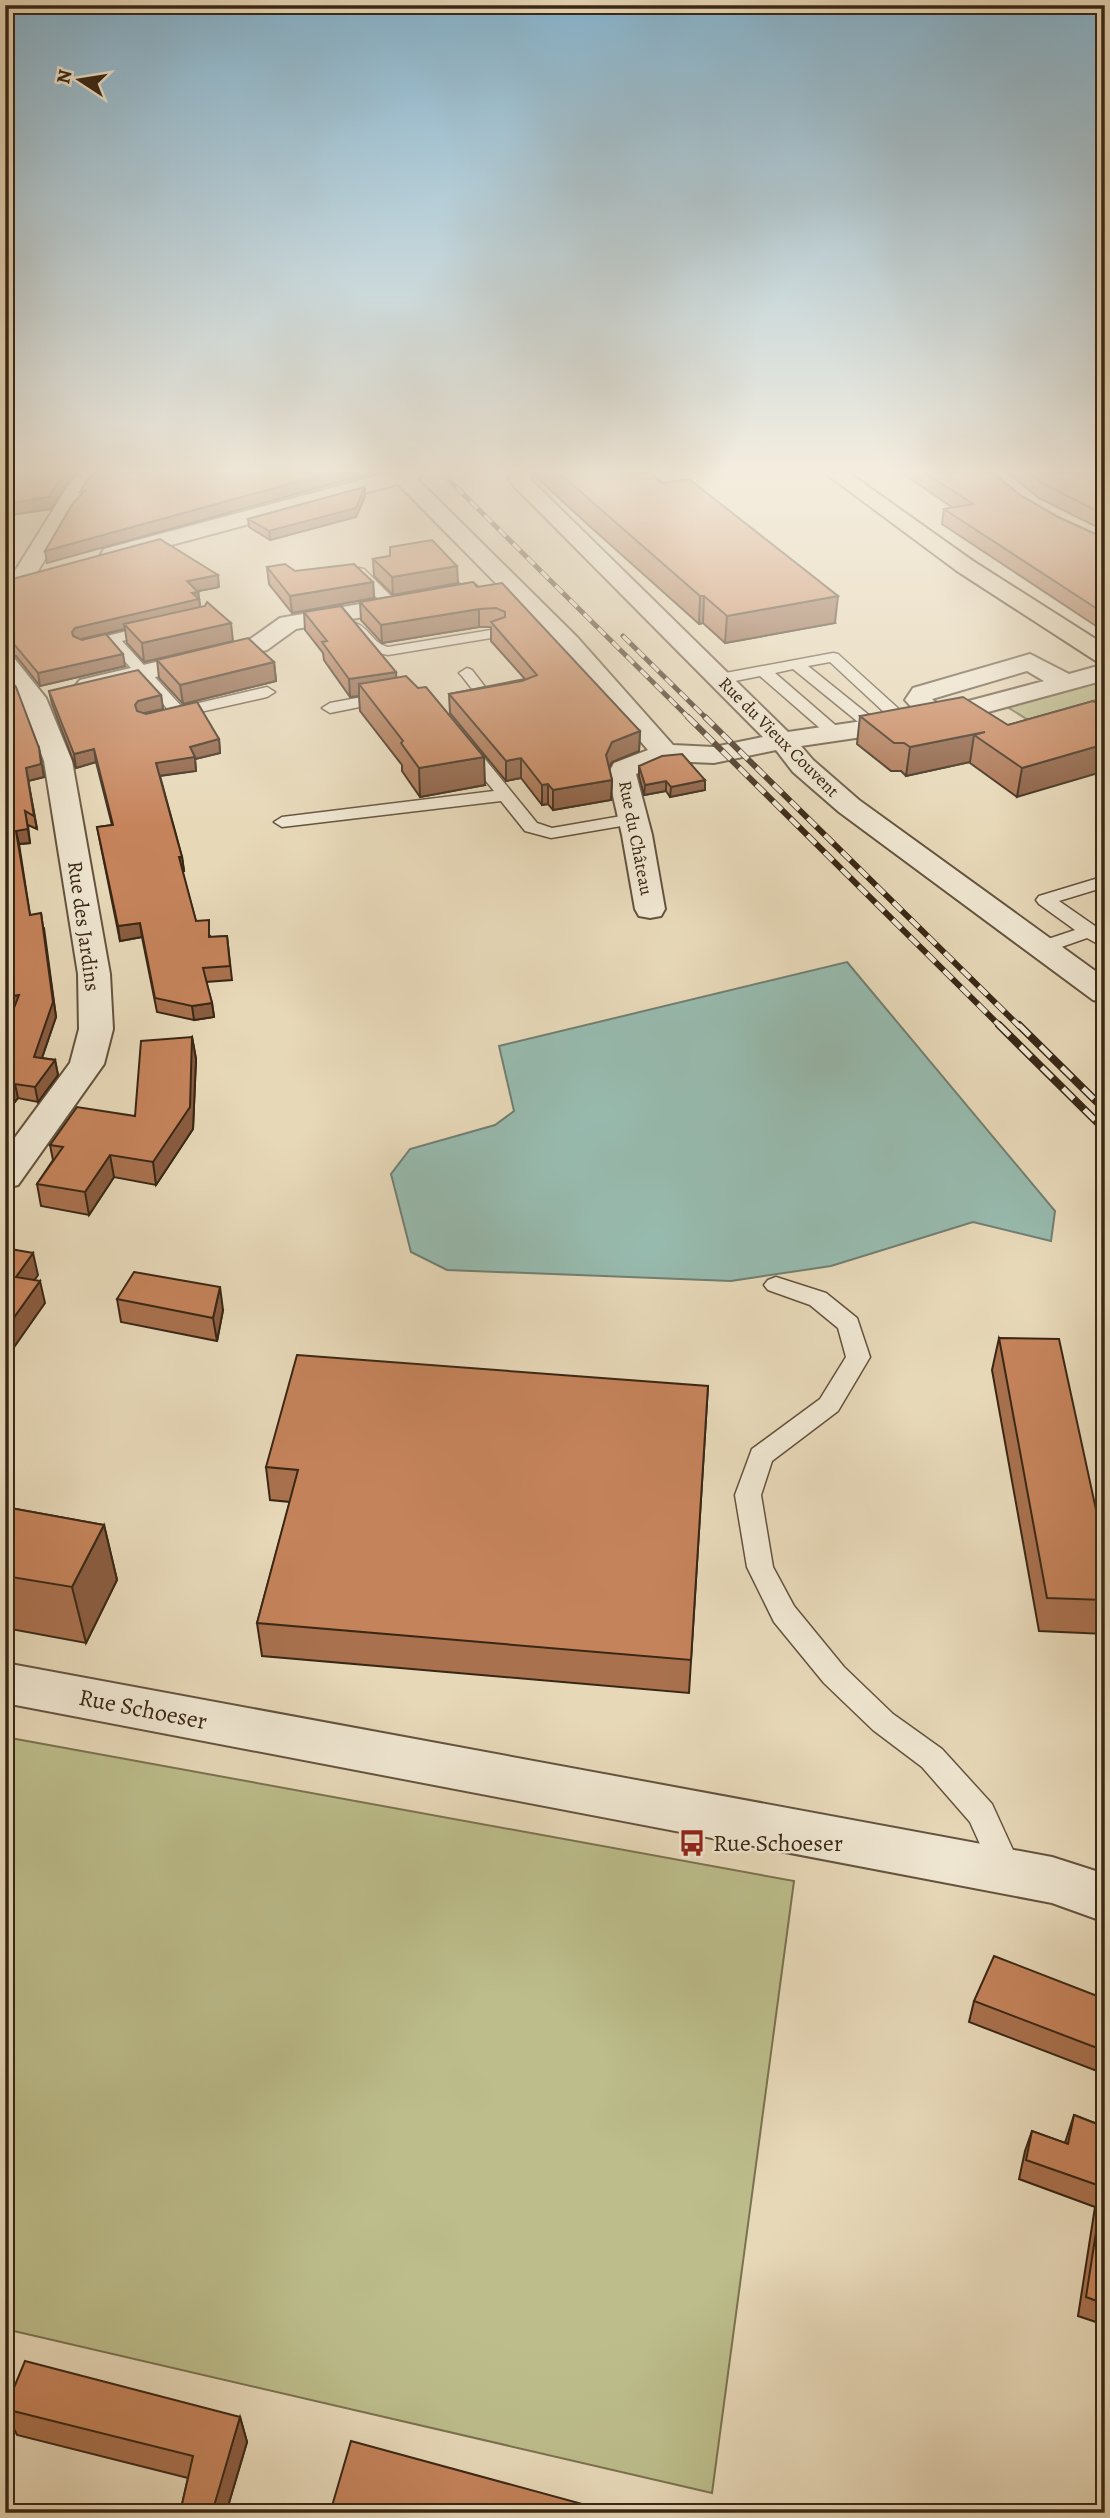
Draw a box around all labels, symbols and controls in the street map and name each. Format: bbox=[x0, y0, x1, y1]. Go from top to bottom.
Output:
north arrow bbox=[46, 46, 116, 116]
text: N bbox=[50, 67, 79, 86]
street label: Rue du Vieux Couvent bbox=[714, 672, 845, 803]
street label: Rue du Château bbox=[613, 779, 659, 898]
street label: Rue des Jardins bbox=[61, 859, 107, 993]
street label: Rue Schoeser bbox=[76, 1681, 210, 1737]
place label: Rue Schoeser bbox=[713, 1827, 843, 1859]
bus stop icon: Rue Schoeser bbox=[677, 1828, 707, 1858]

